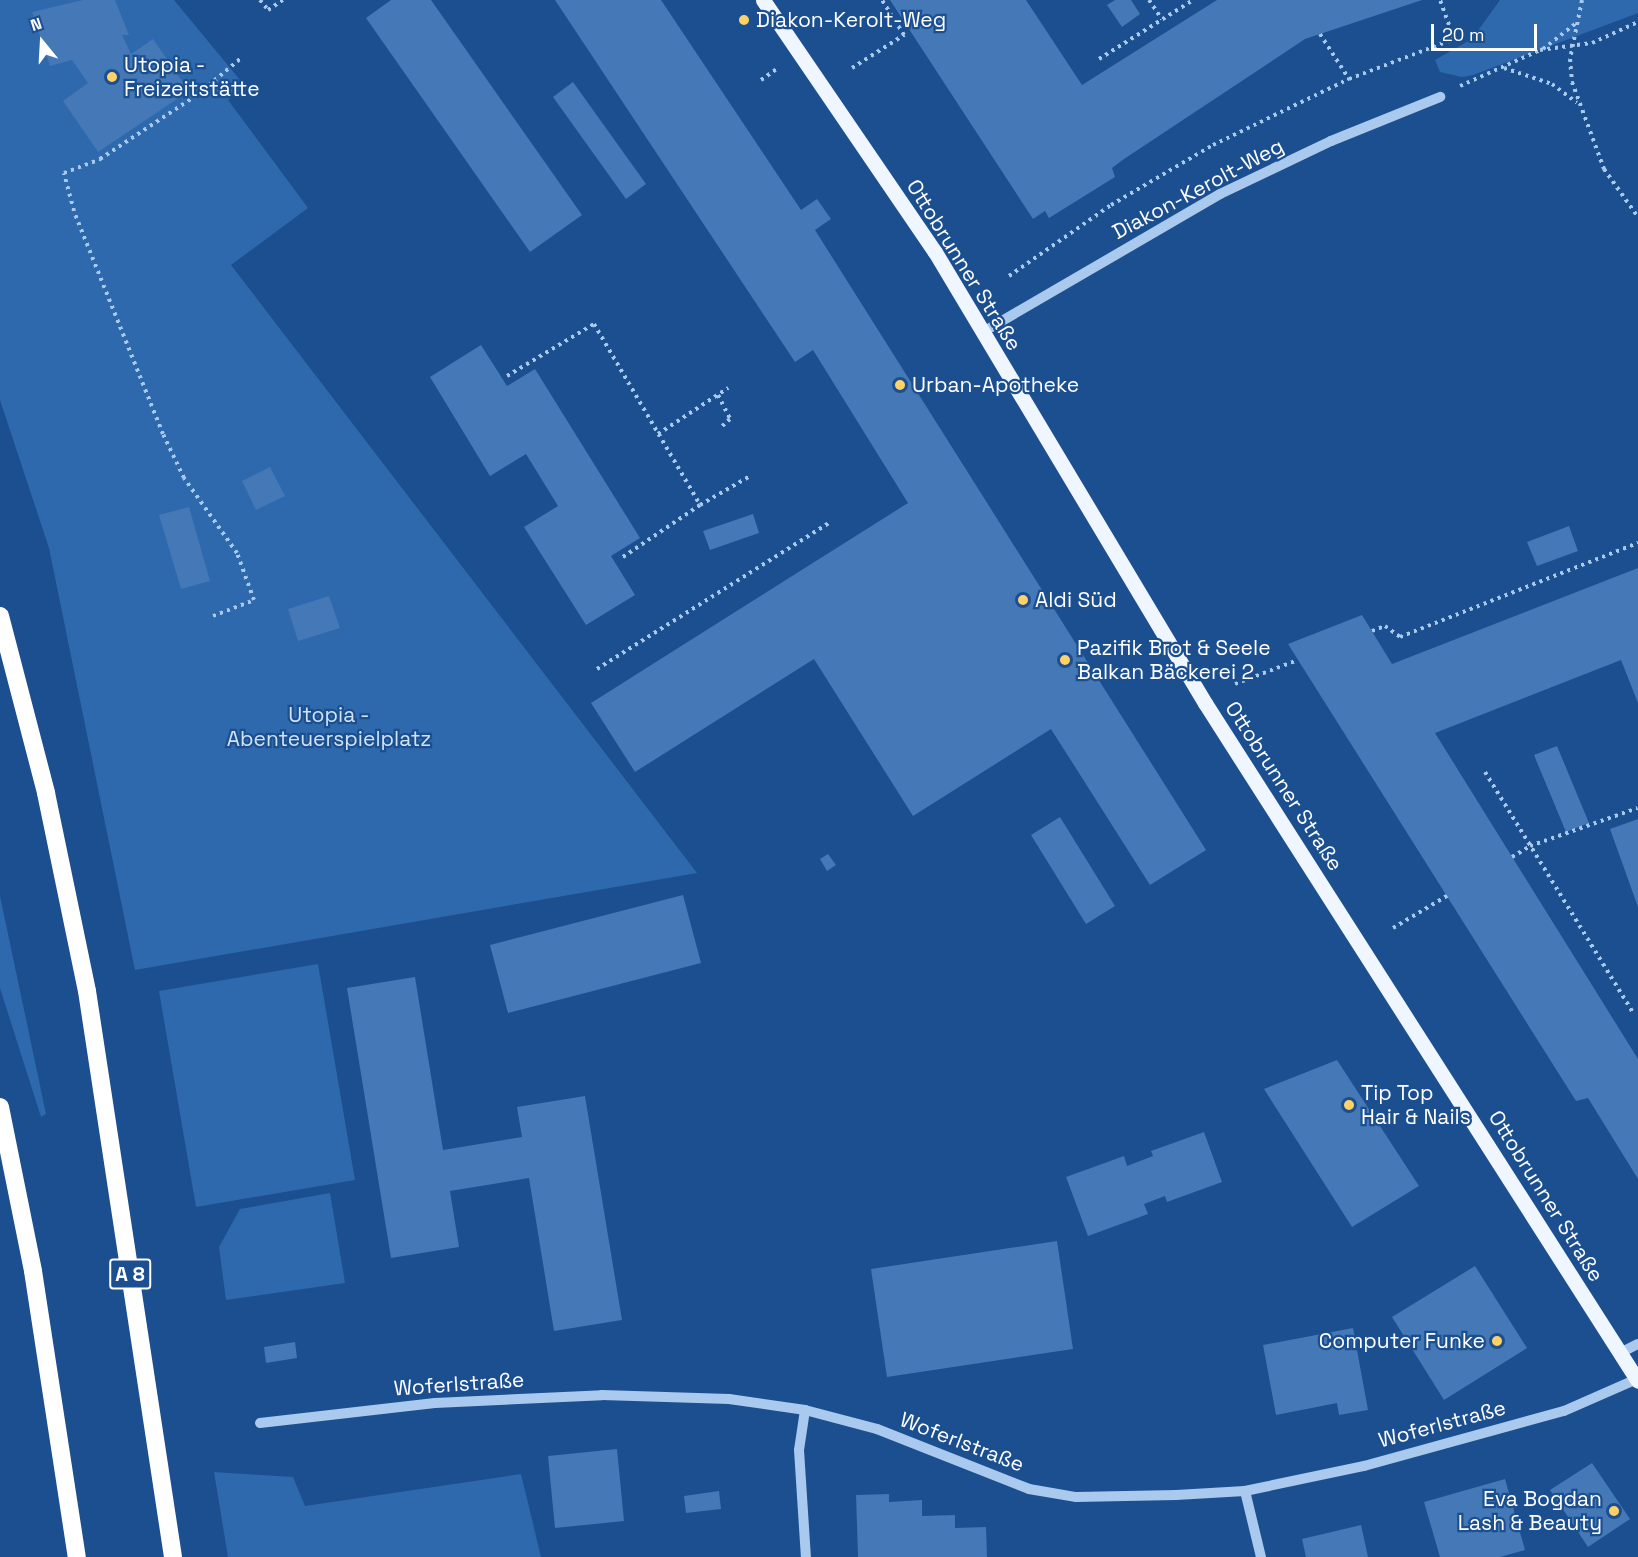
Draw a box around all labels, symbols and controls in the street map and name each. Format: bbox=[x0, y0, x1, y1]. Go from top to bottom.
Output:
place label: Diakon-Kerolt-Weg bbox=[756, 7, 946, 33]
north arrow bbox=[12, 12, 72, 72]
scale bar bbox=[1434, 12, 1540, 50]
text: N bbox=[28, 13, 45, 36]
marker: Diakon-Kerolt-Weg bbox=[737, 13, 751, 27]
text: 20 m bbox=[1442, 23, 1485, 46]
place label: Utopia - Freizeitstätte bbox=[124, 52, 260, 102]
marker: Utopia - Freizeitstätte bbox=[105, 70, 119, 84]
street label: Diakon-Kerolt-Weg bbox=[1108, 133, 1288, 245]
street label: Ottobrunner Straße bbox=[901, 175, 1027, 355]
place label: Urban-Apotheke bbox=[912, 372, 1079, 398]
marker: Urban-Apotheke bbox=[893, 378, 907, 392]
place label: Aldi Süd bbox=[1035, 587, 1117, 613]
marker: Aldi Süd bbox=[1016, 593, 1030, 607]
place label: Pazifik Brot & Seele Balkan Bäckerei 2 bbox=[1077, 635, 1271, 685]
marker: Pazifik Brot & Seele Balkan Bäckerei 2 bbox=[1058, 653, 1072, 667]
street label: Ottobrunner Straße bbox=[1220, 697, 1348, 875]
park label: Utopia - Abenteuerspielplatz bbox=[227, 702, 431, 752]
place label: Tip Top Hair & Nails bbox=[1361, 1080, 1471, 1130]
marker: Tip Top Hair & Nails bbox=[1342, 1098, 1356, 1112]
street label: Ottobrunner Straße bbox=[1483, 1106, 1609, 1286]
road number: A 8 bbox=[109, 1257, 151, 1291]
place label: Computer Funke bbox=[1319, 1328, 1485, 1354]
marker: Computer Funke bbox=[1490, 1334, 1504, 1348]
street label: Woferlstraße bbox=[393, 1367, 525, 1401]
street label: Woferlstraße bbox=[1376, 1395, 1508, 1453]
street label: Woferlstraße bbox=[896, 1407, 1028, 1477]
place label: Eva Bogdan Lash & Beauty bbox=[1458, 1486, 1602, 1536]
marker: Eva Bogdan Lash & Beauty bbox=[1607, 1504, 1621, 1518]

